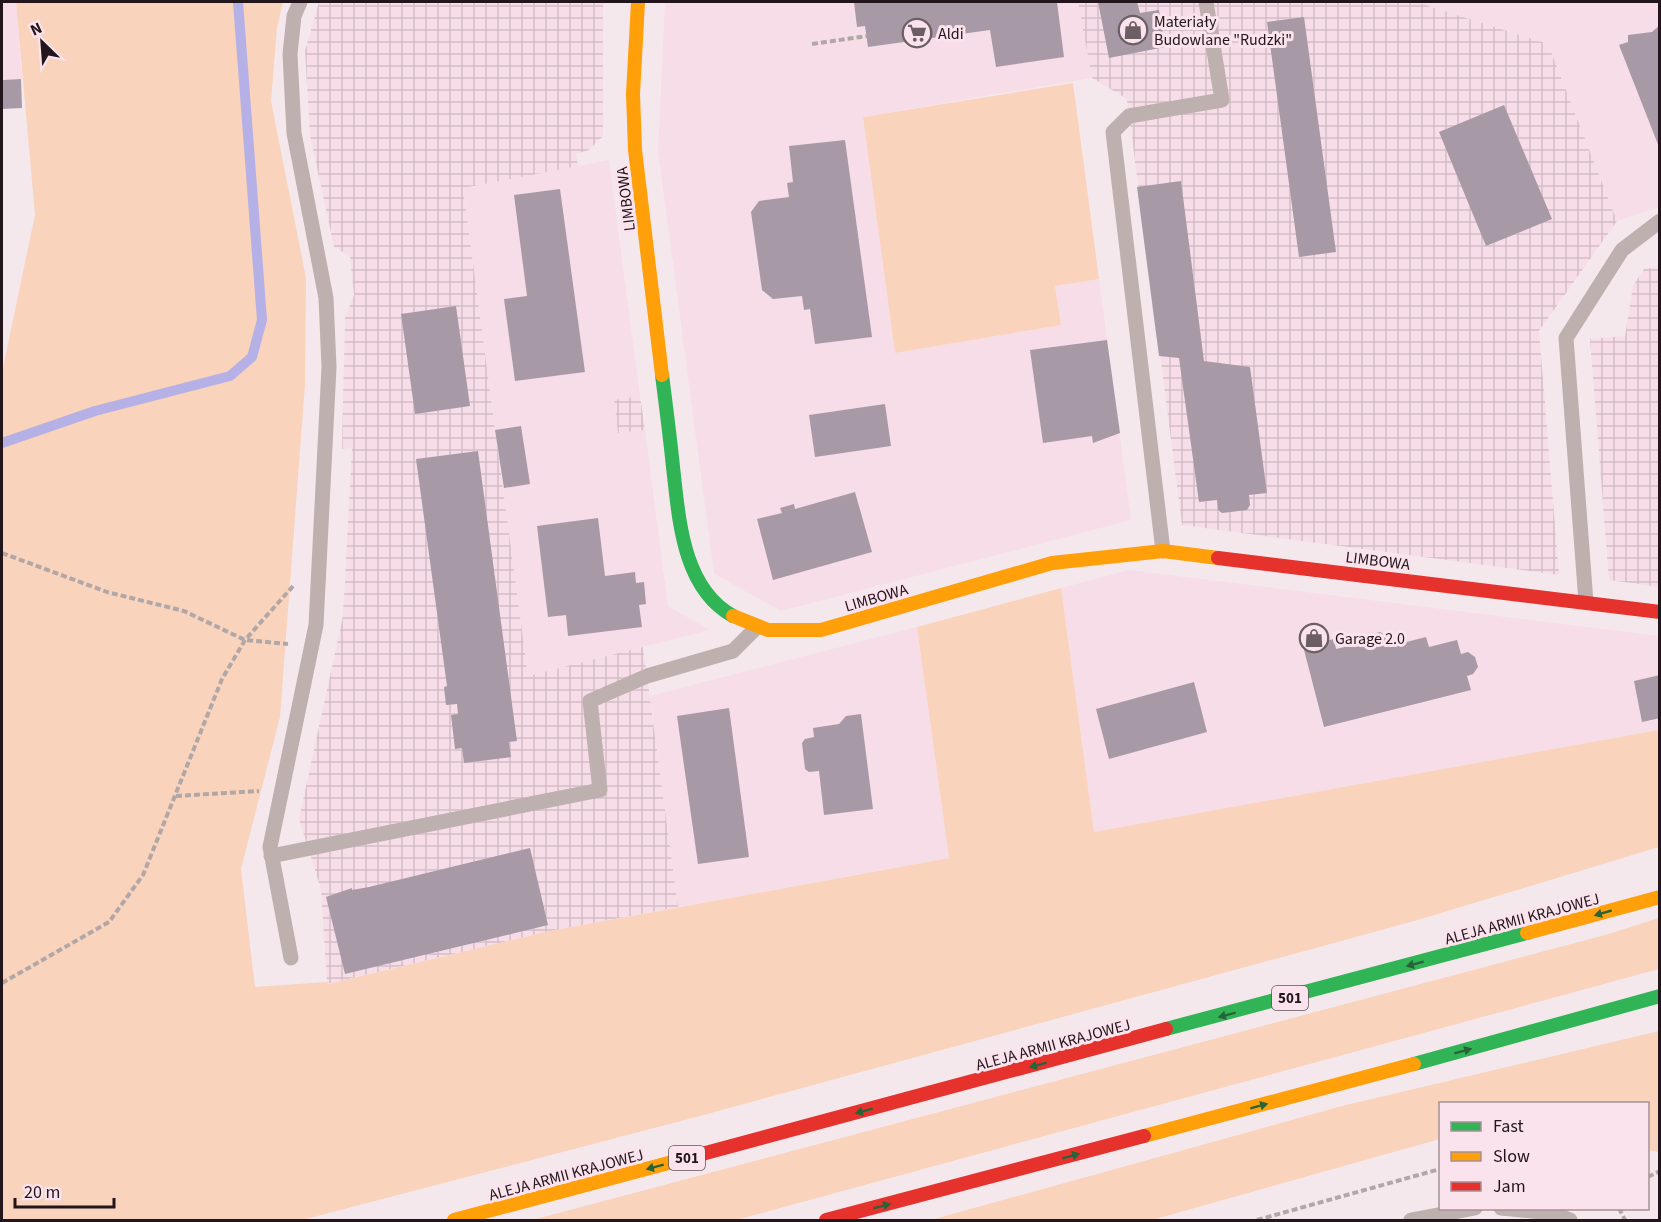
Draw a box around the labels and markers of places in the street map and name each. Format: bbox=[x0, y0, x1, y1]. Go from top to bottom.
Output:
place label: Materiały Budowlane "Rudzki" bbox=[1154, 11, 1292, 51]
shop icon: Materiały Budowlane "Rudzki" bbox=[1117, 14, 1149, 46]
supermarket icon: Aldi bbox=[901, 17, 933, 49]
place label: Aldi bbox=[938, 23, 964, 45]
shop icon: Garage 2.0 bbox=[1298, 622, 1330, 654]
place label: Garage 2.0 bbox=[1335, 628, 1405, 650]

